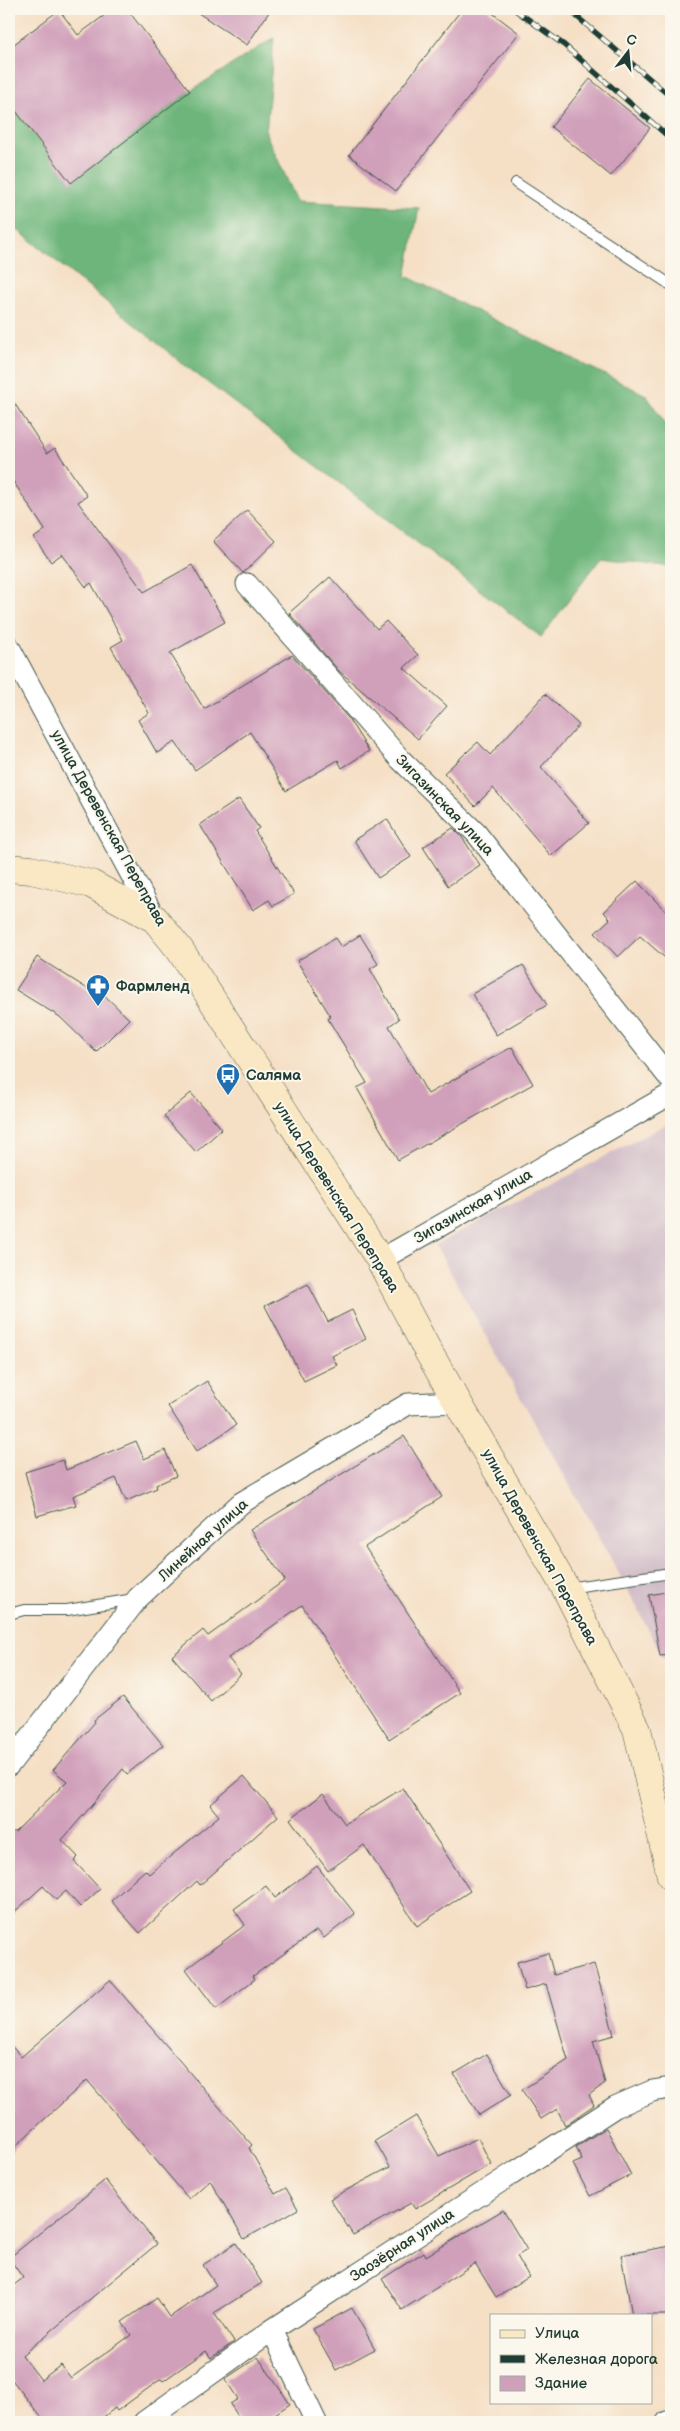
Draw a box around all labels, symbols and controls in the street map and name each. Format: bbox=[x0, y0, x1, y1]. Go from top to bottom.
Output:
north arrow bbox=[602, 28, 652, 78]
text: С bbox=[624, 30, 639, 50]
street label: улица Деревенская Переправа bbox=[47, 727, 171, 930]
street label: Зигазинская улица bbox=[391, 751, 498, 860]
pharmacy icon: Фармленд bbox=[85, 973, 111, 1007]
place label: Фармленд bbox=[116, 977, 189, 996]
bus stop icon: Саляма bbox=[215, 1062, 241, 1096]
place label: Саляма bbox=[246, 1066, 301, 1085]
street label: улица Деревенская Переправа bbox=[270, 1098, 403, 1296]
street label: Зигазинская улица bbox=[411, 1165, 536, 1248]
street label: улица Деревенская Переправа bbox=[478, 1446, 602, 1649]
street label: Линейная улица bbox=[154, 1495, 252, 1586]
street label: Заозёрная улица bbox=[347, 2205, 458, 2286]
legend bbox=[490, 2314, 652, 2404]
text: Улица bbox=[535, 2324, 580, 2343]
text: Железная дорога bbox=[535, 2350, 658, 2369]
text: Здание bbox=[535, 2374, 587, 2393]

